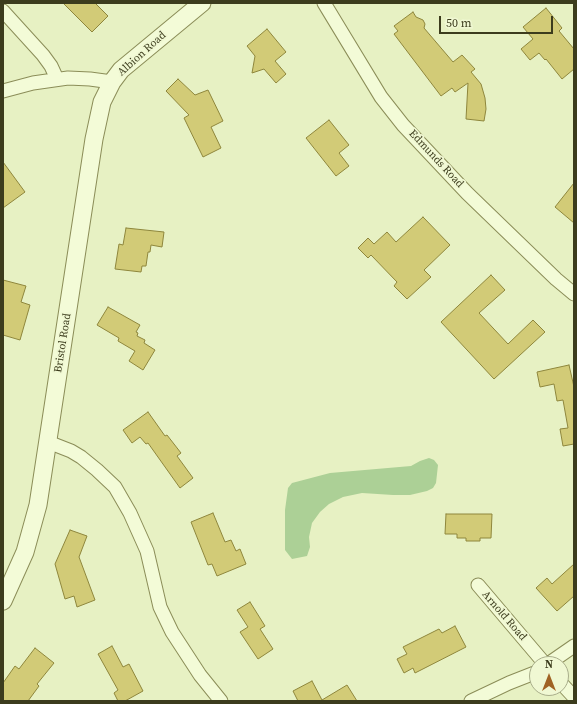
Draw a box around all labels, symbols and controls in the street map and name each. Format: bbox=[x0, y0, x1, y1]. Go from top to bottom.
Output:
scale bar bbox=[441, 8, 555, 34]
text: 50 m bbox=[446, 15, 472, 31]
street label: Albion Road bbox=[115, 29, 169, 79]
street label: Edmunds Road bbox=[406, 127, 466, 191]
street label: Bristol Road bbox=[52, 312, 74, 374]
street label: Arnold Road bbox=[479, 588, 529, 644]
north arrow bbox=[529, 656, 569, 696]
text: N bbox=[545, 657, 553, 672]

